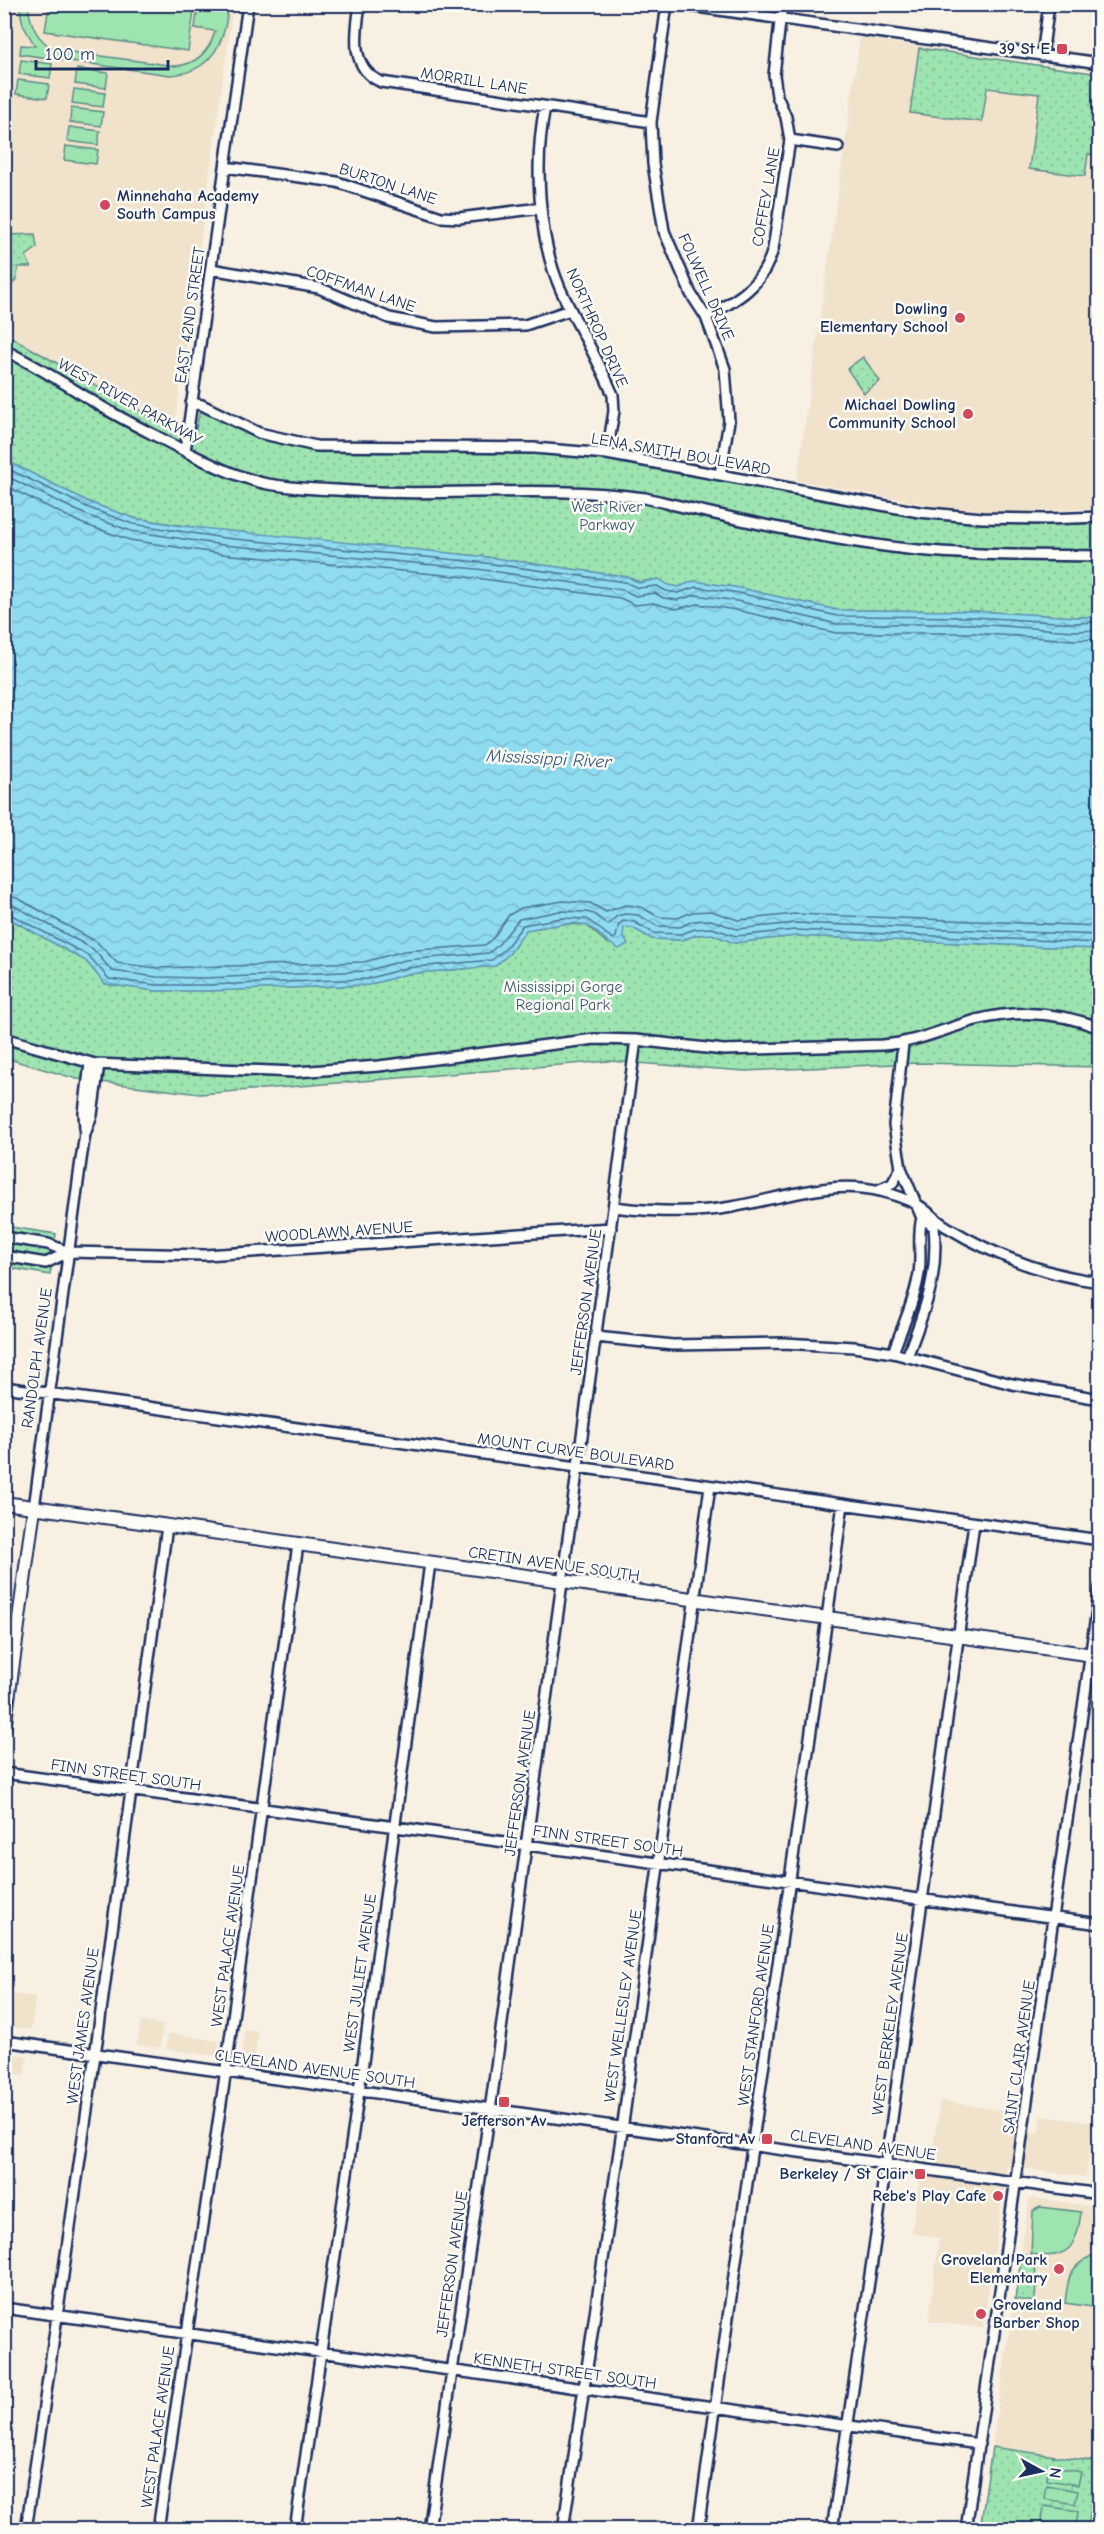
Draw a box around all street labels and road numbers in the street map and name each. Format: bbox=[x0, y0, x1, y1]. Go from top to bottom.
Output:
street label: MORRILL LANE bbox=[419, 64, 529, 98]
street label: COFFEY LANE bbox=[748, 146, 784, 248]
street label: BURTON LANE bbox=[337, 160, 439, 208]
street label: FOLWELL DRIVE bbox=[674, 231, 738, 344]
street label: EAST 42ND STREET bbox=[171, 245, 209, 385]
street label: COFFMAN LANE bbox=[304, 262, 418, 316]
street label: NORTHROP DRIVE bbox=[563, 266, 631, 391]
street label: WEST RIVER PARKWAY bbox=[55, 355, 206, 449]
street label: LENA SMITH BOULEVARD bbox=[590, 429, 772, 479]
street label: WOODLAWN AVENUE bbox=[264, 1218, 414, 1246]
street label: JEFFERSON AVENUE bbox=[567, 1227, 605, 1376]
street label: RANDOLPH AVENUE bbox=[18, 1286, 56, 1429]
street label: MOUNT CURVE BOULEVARD bbox=[477, 1429, 675, 1475]
street label: CRETIN AVENUE SOUTH bbox=[467, 1543, 641, 1585]
street label: JEFFERSON AVENUE bbox=[501, 1708, 539, 1857]
street label: FINN STREET SOUTH bbox=[50, 1756, 202, 1794]
street label: FINN STREET SOUTH bbox=[532, 1822, 684, 1860]
street label: WEST PALACE AVENUE bbox=[208, 1863, 248, 2028]
street label: WEST JULIET AVENUE bbox=[340, 1892, 380, 2053]
street label: WEST WELLESLEY AVENUE bbox=[601, 1908, 646, 2104]
street label: WEST STANFORD AVENUE bbox=[734, 1922, 778, 2107]
street label: WEST BERKELEY AVENUE bbox=[868, 1931, 912, 2117]
street label: WEST JAMES AVENUE bbox=[63, 1946, 103, 2105]
street label: SAINT CLAIR AVENUE bbox=[999, 1979, 1039, 2135]
street label: CLEVELAND AVENUE SOUTH bbox=[214, 2046, 416, 2092]
street label: CLEVELAND AVENUE bbox=[789, 2126, 937, 2164]
street label: JEFFERSON AVENUE bbox=[433, 2189, 471, 2338]
street label: WEST PALACE AVENUE bbox=[138, 2344, 178, 2509]
street label: KENNETH STREET SOUTH bbox=[472, 2349, 658, 2393]

